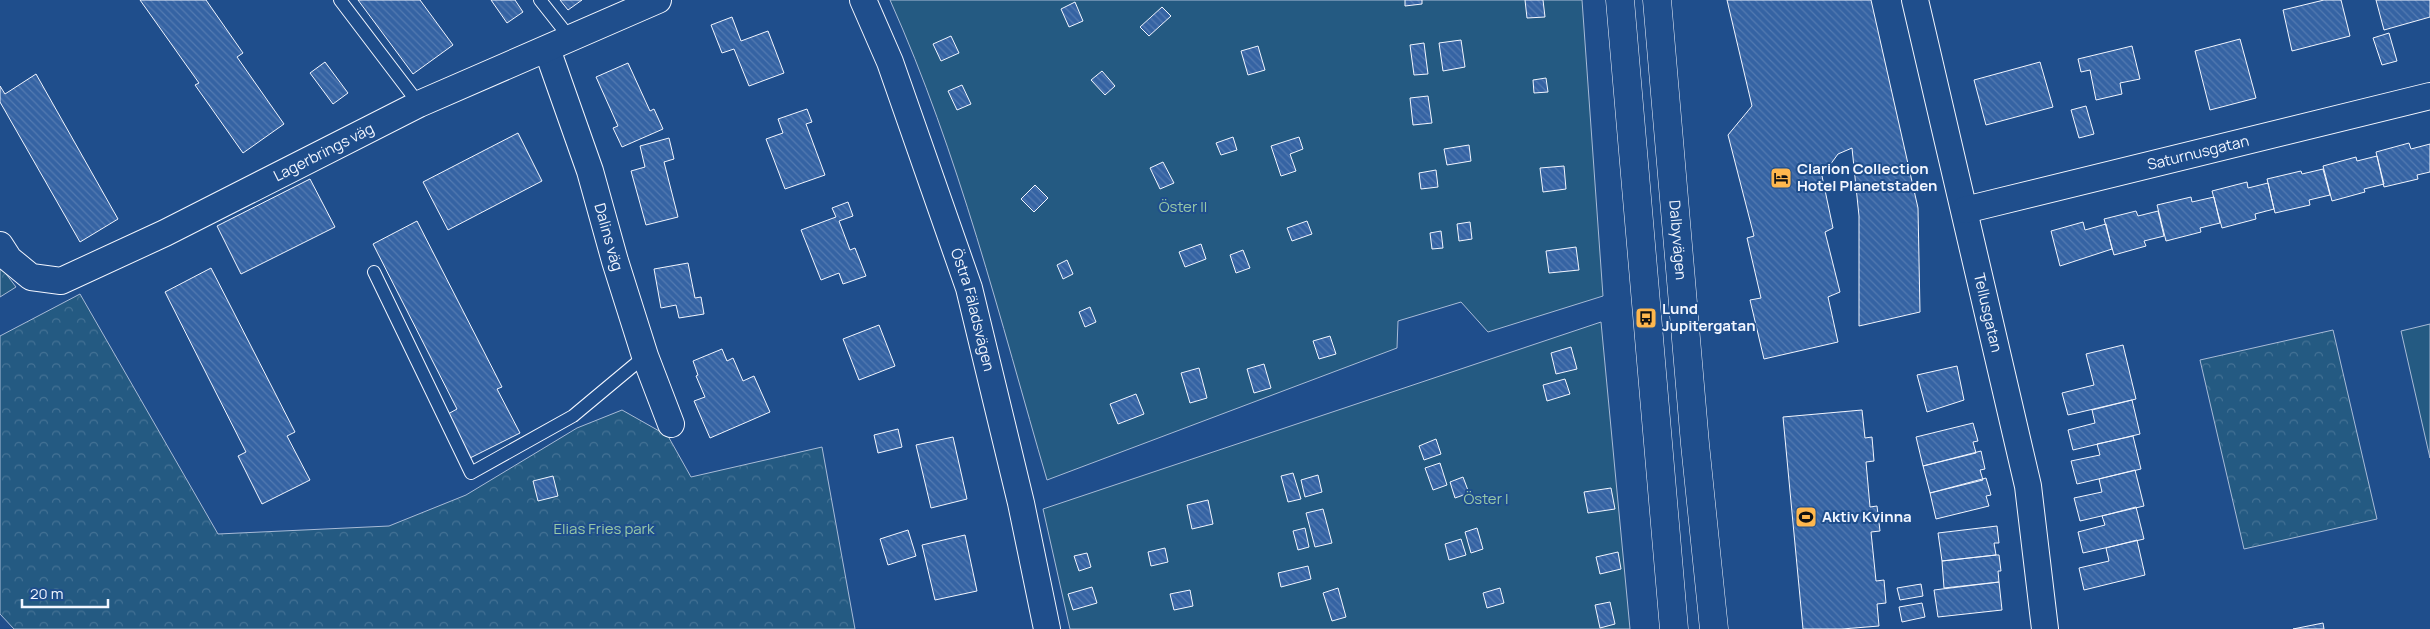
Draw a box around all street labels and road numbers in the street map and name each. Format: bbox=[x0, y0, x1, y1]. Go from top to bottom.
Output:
street label: Lagerbrings väg bbox=[270, 118, 377, 186]
street label: Saturnusgatan bbox=[2145, 130, 2251, 175]
street label: Dalbyvägen bbox=[1664, 199, 1692, 281]
street label: Dalins väg bbox=[589, 201, 629, 274]
street label: Östra Fäladsvägen bbox=[946, 245, 1000, 374]
street label: Tellusgatan bbox=[1969, 271, 2008, 354]

